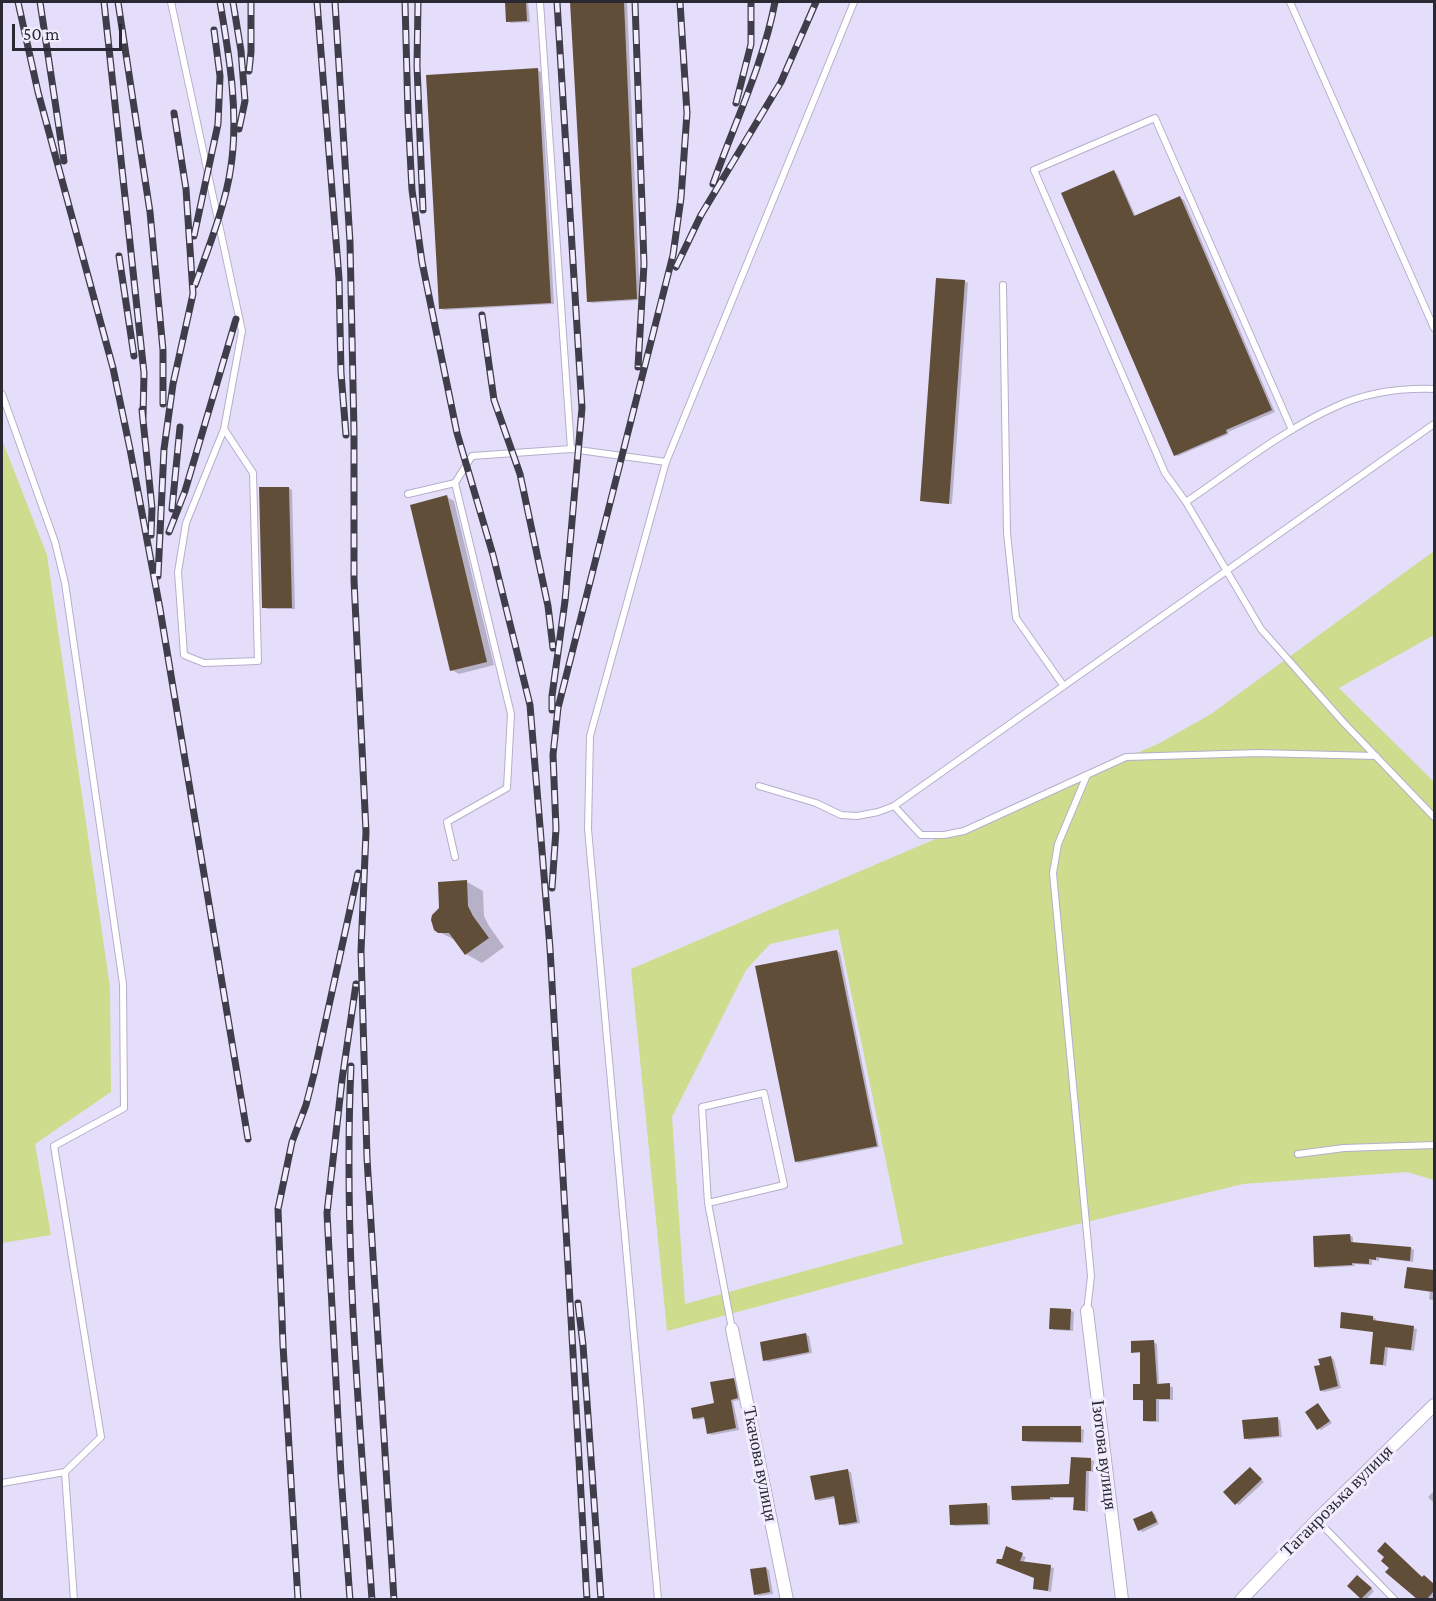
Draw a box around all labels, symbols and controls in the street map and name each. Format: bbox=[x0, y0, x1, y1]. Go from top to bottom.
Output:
scale bar bbox=[15, 12, 124, 50]
text: 50 m bbox=[23, 24, 60, 44]
street label: Ізотова вулиця bbox=[1087, 1399, 1121, 1511]
street label: Ткачова вулиця bbox=[738, 1405, 782, 1523]
street label: Таганрозька вулиця bbox=[1277, 1441, 1397, 1561]

